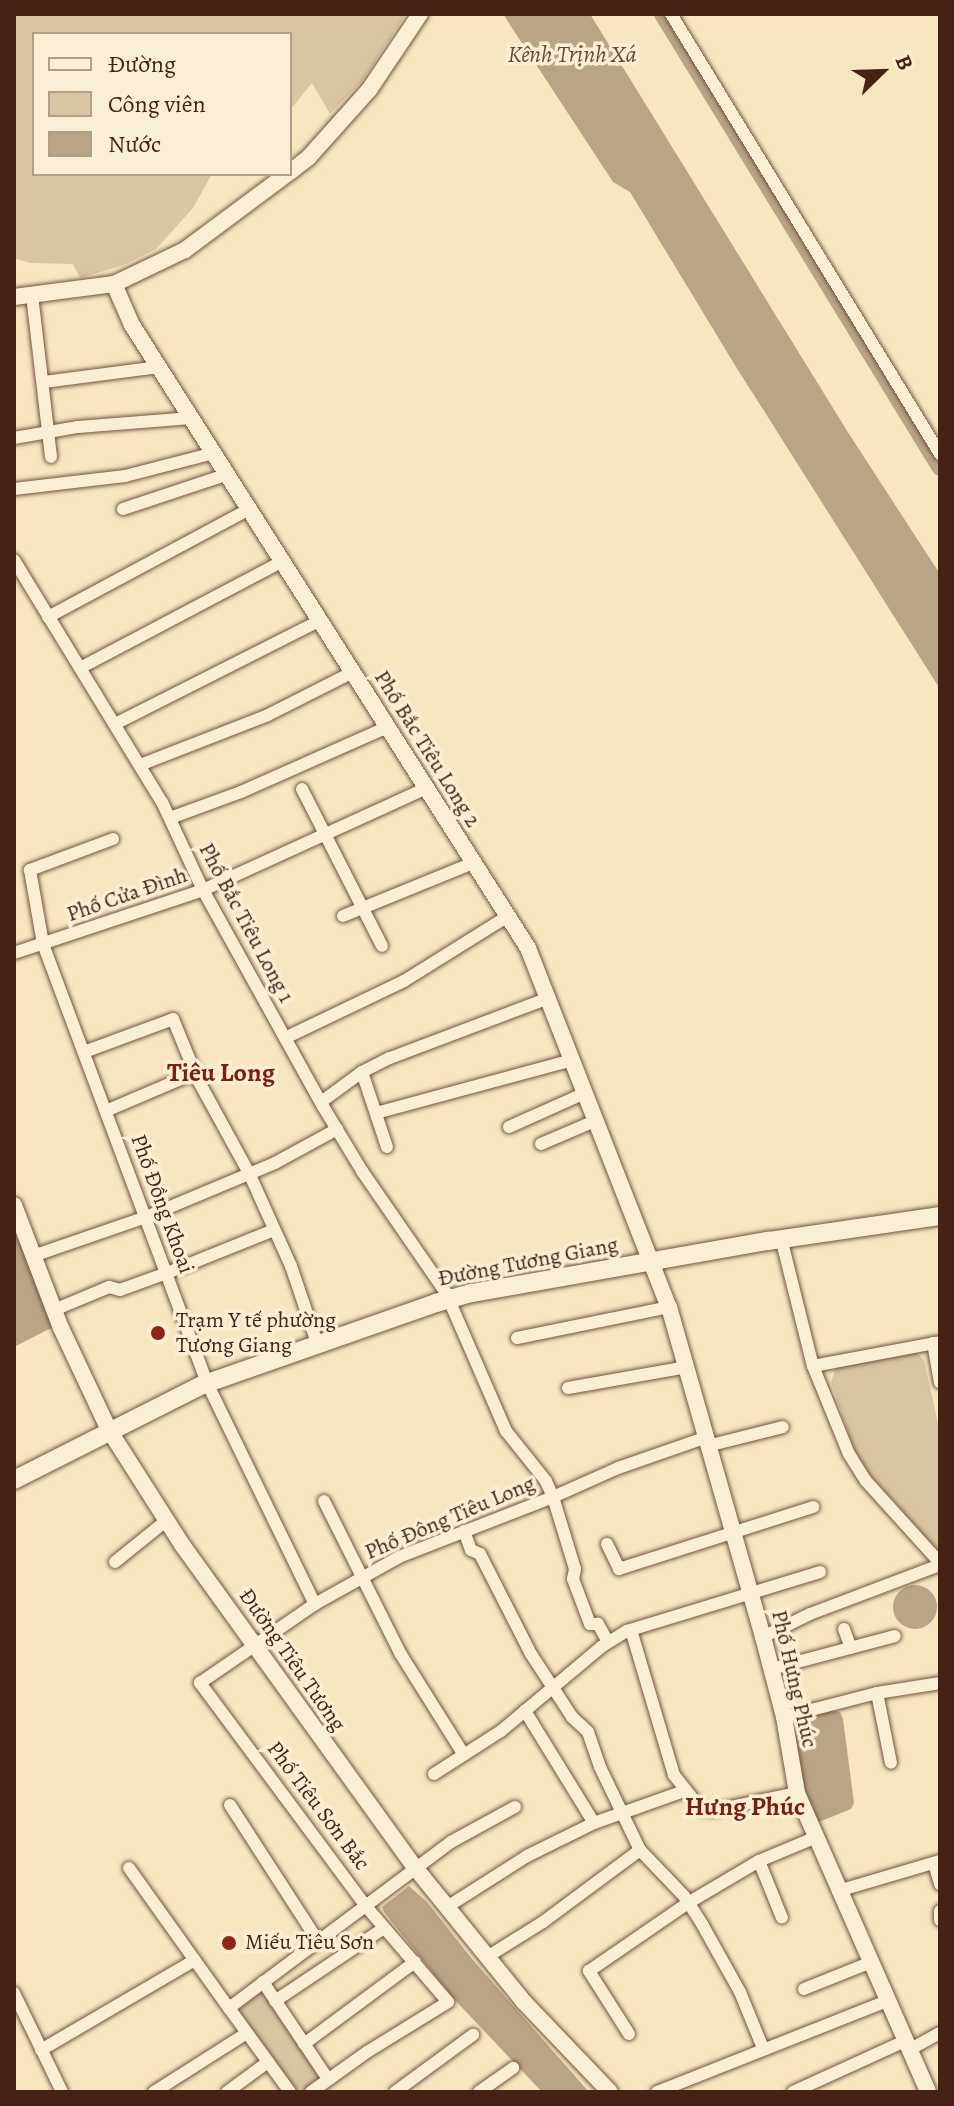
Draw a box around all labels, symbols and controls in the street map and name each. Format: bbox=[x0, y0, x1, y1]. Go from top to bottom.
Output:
legend bbox=[32, 32, 292, 176]
north arrow bbox=[842, 32, 922, 112]
water label: Kênh Trịnh Xá bbox=[507, 41, 637, 69]
text: Đường bbox=[108, 48, 176, 80]
text: B bbox=[888, 50, 921, 75]
text: Công viên bbox=[108, 88, 206, 120]
text: Nước bbox=[108, 128, 161, 160]
street label: Phố Bắc Tiêu Long 2 bbox=[368, 666, 486, 832]
street label: Phố Bắc Tiêu Long 1 bbox=[193, 839, 299, 1007]
street label: Phố Cửa Đình bbox=[63, 862, 191, 928]
district label: Tiêu Long bbox=[167, 1057, 275, 1089]
street label: Phố Đồng Khoai bbox=[125, 1131, 199, 1277]
street label: Đường Tương Giang bbox=[436, 1232, 620, 1292]
place label: Trạm Y tế phường Tương Giang bbox=[176, 1307, 336, 1358]
marker: Trạm Y tế phường Tương Giang bbox=[147, 1322, 169, 1344]
street label: Phố Đông Tiêu Long bbox=[361, 1470, 539, 1566]
street label: Đường Tiêu Tương bbox=[233, 1584, 351, 1736]
street label: Phố Hưng Phúc bbox=[765, 1608, 823, 1750]
street label: Phố Tiêu Sơn Bắc bbox=[261, 1736, 375, 1876]
district label: Hưng Phúc bbox=[685, 1791, 805, 1823]
place label: Miếu Tiêu Sơn bbox=[245, 1930, 374, 1956]
marker: Miếu Tiêu Sơn bbox=[220, 1934, 238, 1952]

